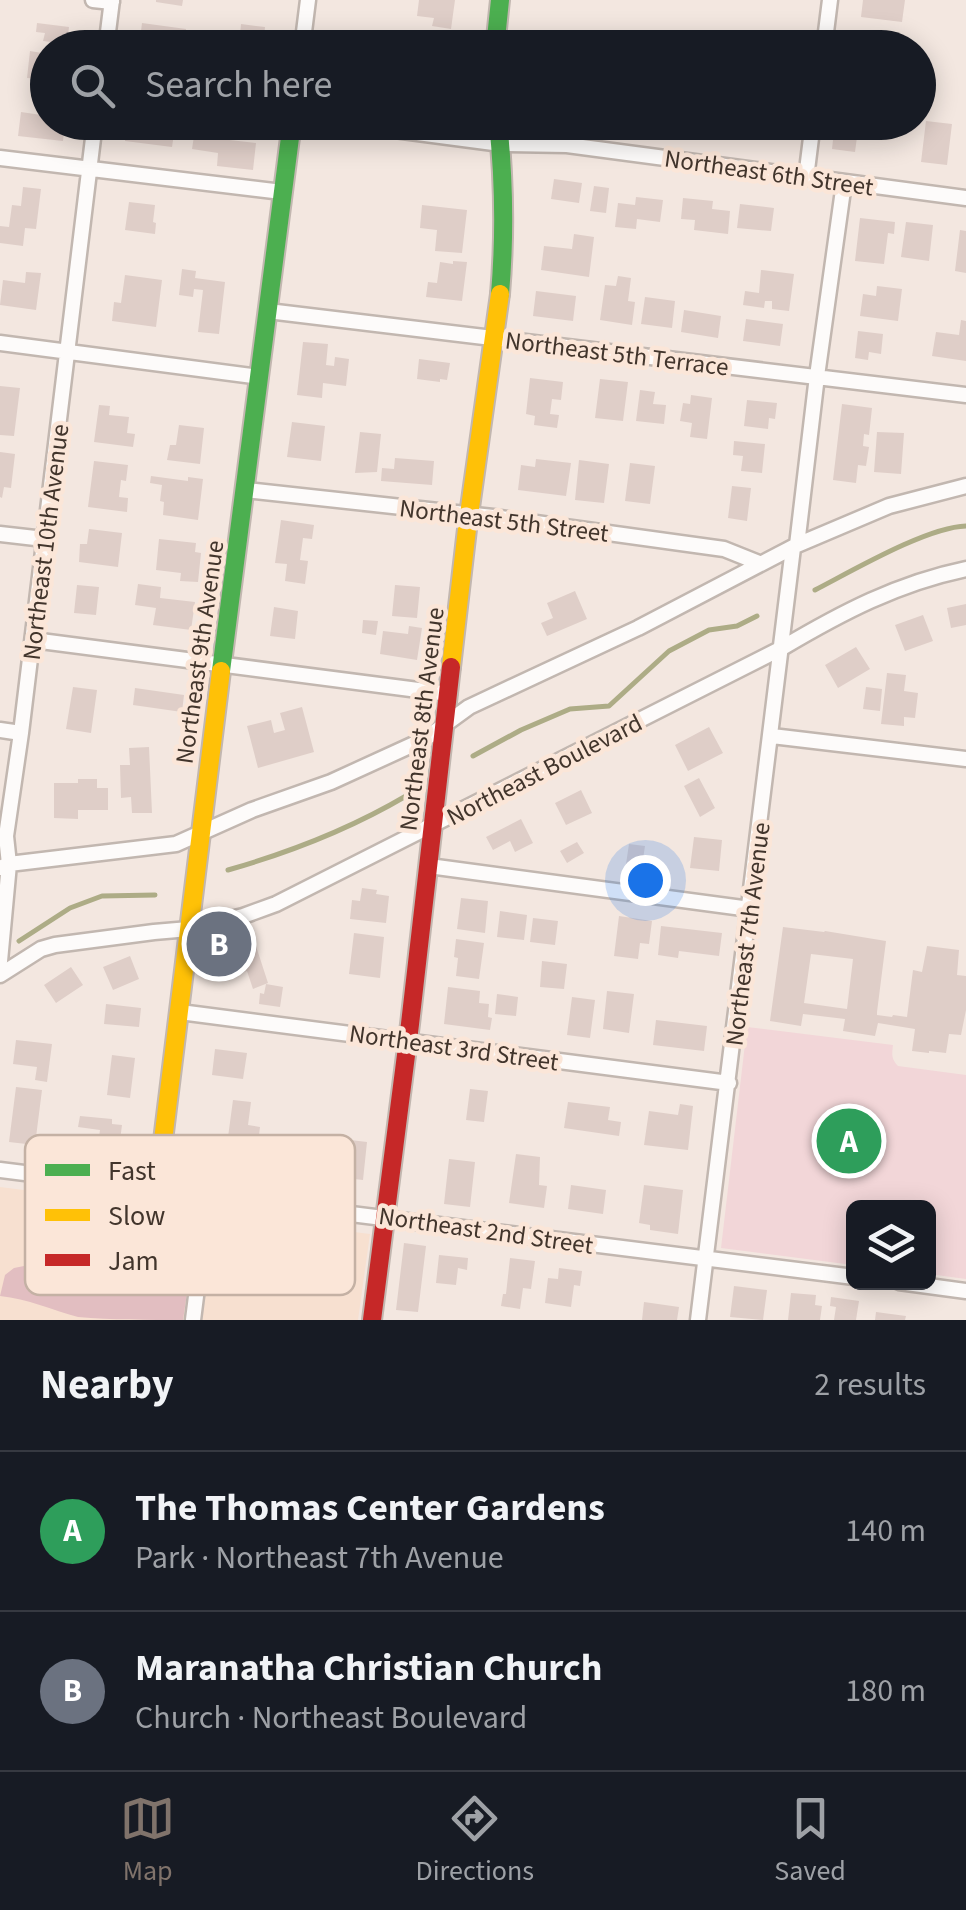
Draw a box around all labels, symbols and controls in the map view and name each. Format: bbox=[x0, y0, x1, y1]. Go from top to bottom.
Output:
search box bbox=[30, 30, 936, 140]
icon: search bbox=[65, 58, 120, 113]
text: Search here bbox=[145, 58, 332, 112]
street label: Northeast 6th Street bbox=[662, 141, 876, 206]
street label: Northeast 5th Terrace bbox=[503, 322, 731, 386]
street label: Northeast 10th Avenue bbox=[14, 422, 78, 662]
street label: Northeast 5th Street bbox=[397, 490, 611, 552]
street label: Northeast 9th Avenue bbox=[167, 538, 233, 766]
street label: Northeast 8th Avenue bbox=[390, 605, 454, 833]
street label: Northeast Boulevard bbox=[440, 705, 649, 835]
street label: Northeast 7th Avenue bbox=[716, 820, 780, 1048]
your location bbox=[620, 855, 671, 906]
pin: B bbox=[186, 906, 252, 982]
street label: Northeast 3rd Street bbox=[347, 1015, 561, 1081]
pin: A bbox=[816, 1104, 882, 1178]
legend bbox=[25, 1135, 355, 1295]
text: Fast bbox=[108, 1151, 156, 1191]
text: Slow bbox=[108, 1196, 165, 1236]
street label: Northeast 2nd Street bbox=[376, 1198, 596, 1264]
map controls bbox=[846, 1200, 936, 1290]
button: layers bbox=[846, 1200, 936, 1290]
text: Jam bbox=[108, 1241, 159, 1281]
text: Nearby bbox=[40, 1355, 174, 1415]
text: 2 results bbox=[814, 1362, 926, 1408]
text: The Thomas Center Gardens bbox=[135, 1481, 605, 1535]
text: A bbox=[63, 1508, 82, 1554]
text: 140 m bbox=[845, 1508, 926, 1554]
text: Park · Northeast 7th Avenue bbox=[135, 1535, 504, 1581]
text: Maranatha Christian Church bbox=[135, 1641, 603, 1695]
text: B bbox=[63, 1668, 82, 1714]
text: 180 m bbox=[845, 1668, 926, 1714]
text: Church · Northeast Boulevard bbox=[135, 1695, 527, 1741]
tab: Map bbox=[120, 1791, 175, 1891]
tab: Directions bbox=[416, 1791, 534, 1891]
tab: Saved bbox=[774, 1791, 846, 1891]

